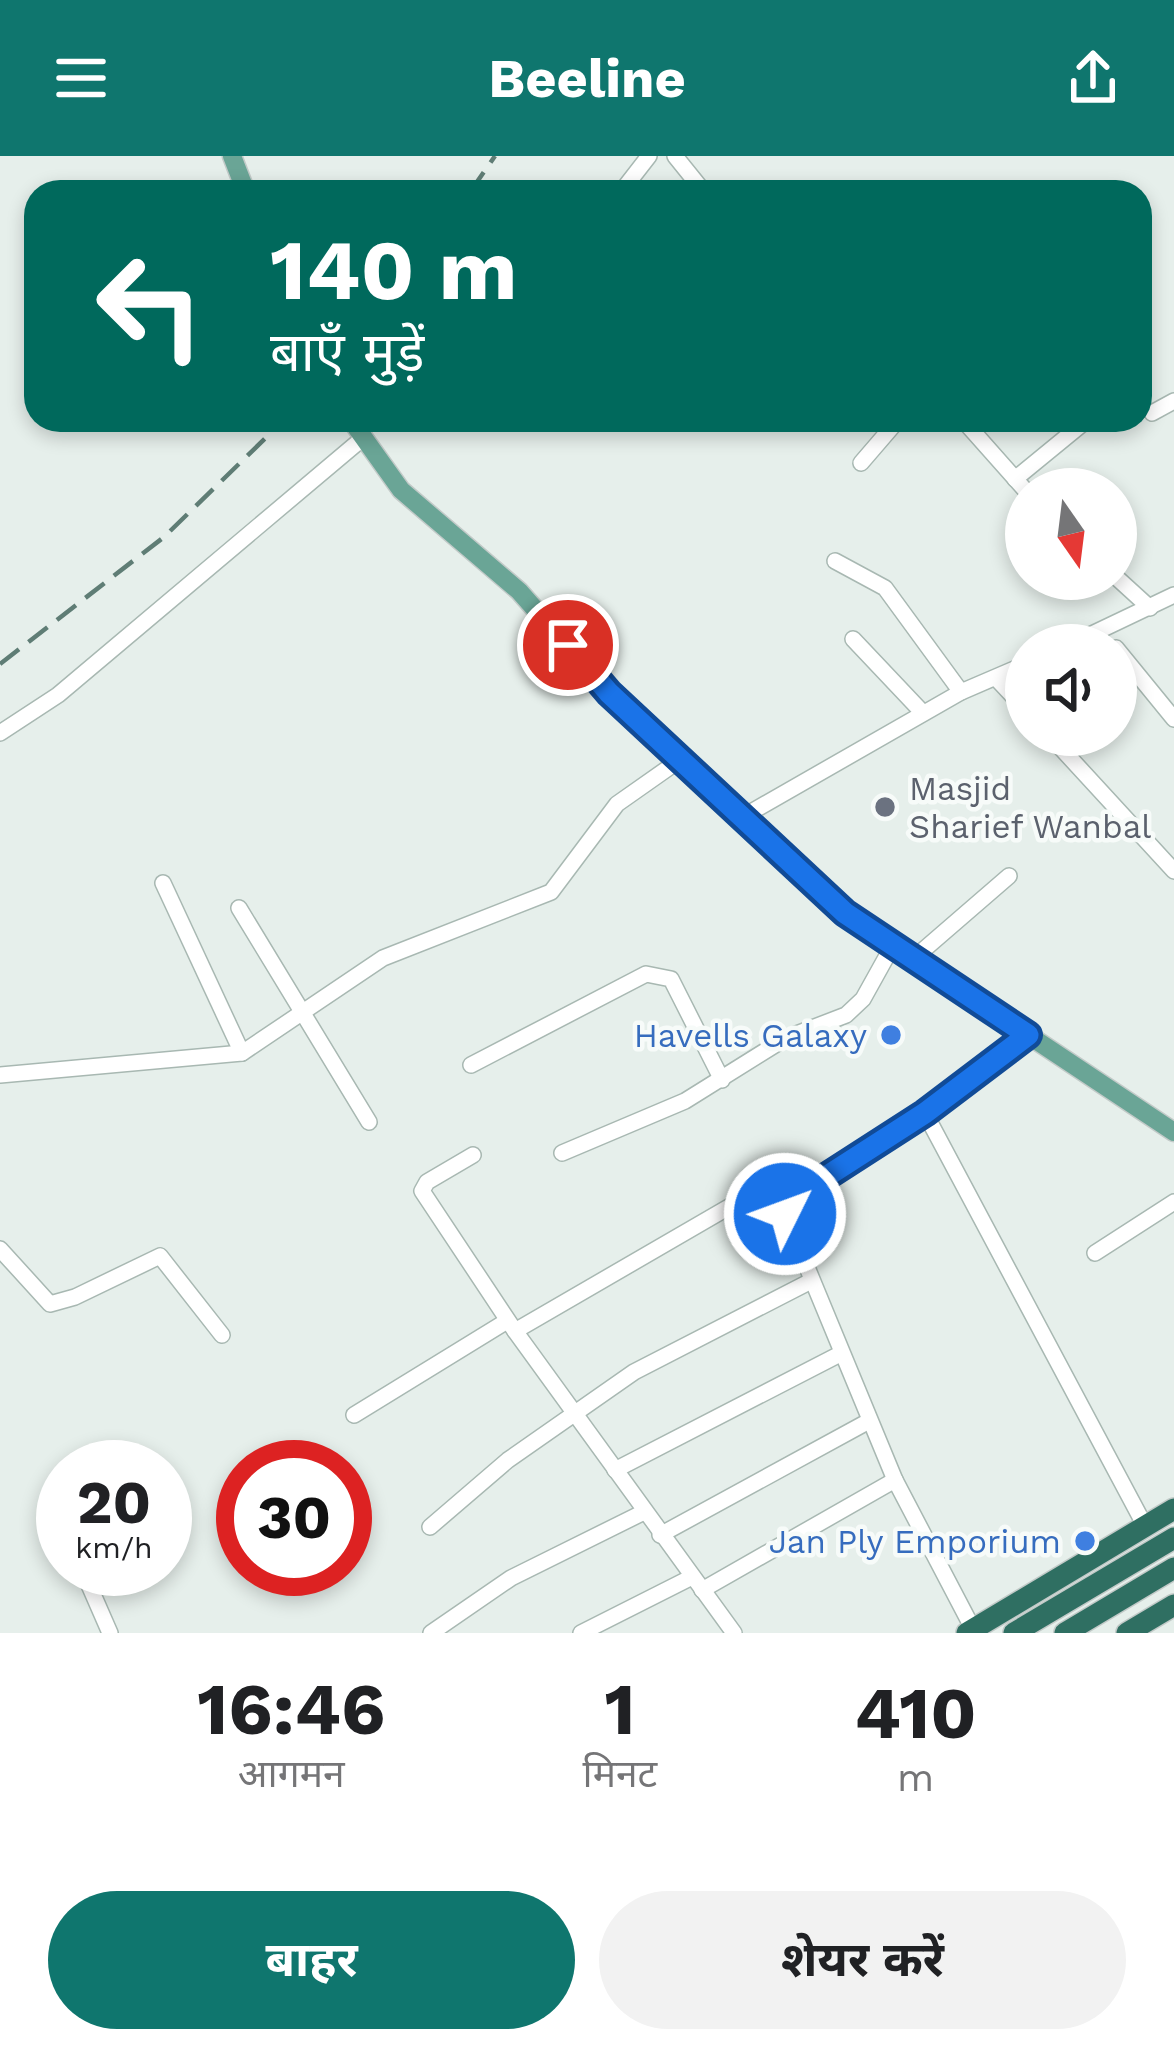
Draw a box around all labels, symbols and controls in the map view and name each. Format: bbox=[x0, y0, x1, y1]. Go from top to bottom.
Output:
icon: menu bbox=[48, 45, 114, 111]
icon: share bbox=[1060, 45, 1126, 111]
text: Beeline bbox=[488, 47, 686, 110]
text: 140 m bbox=[270, 221, 518, 319]
icon: left bbox=[72, 228, 228, 384]
text: बाएँ मुड़ें bbox=[270, 321, 424, 384]
north arrow bbox=[1005, 468, 1137, 600]
map controls bbox=[1005, 468, 1137, 756]
pin bbox=[517, 594, 619, 696]
icon: arrive bbox=[535, 612, 601, 678]
button: sound bbox=[1005, 624, 1137, 756]
place label: Masjid Sharief Wanbal bbox=[909, 769, 1151, 846]
marker: Masjid Sharief Wanbal bbox=[872, 794, 898, 820]
place label: Havells Galaxy bbox=[634, 1016, 867, 1055]
marker: Havells Galaxy bbox=[878, 1022, 904, 1048]
position arrow bbox=[722, 1151, 848, 1277]
speed limit sign: 30 bbox=[216, 1440, 372, 1596]
text: 20 bbox=[77, 1467, 151, 1538]
place label: Jan Ply Emporium bbox=[769, 1522, 1061, 1561]
marker: Jan Ply Emporium bbox=[1072, 1528, 1098, 1554]
text: km/h bbox=[75, 1530, 153, 1565]
text: 16:46 bbox=[197, 1667, 385, 1751]
text: 1 bbox=[604, 1667, 635, 1751]
text: 410 bbox=[855, 1671, 977, 1755]
text: आगमन bbox=[238, 1751, 345, 1796]
text: मिनट bbox=[583, 1751, 657, 1796]
text: m bbox=[897, 1755, 934, 1800]
button: बाहर bbox=[48, 1891, 575, 2029]
button: शेयर करें bbox=[599, 1891, 1126, 2029]

